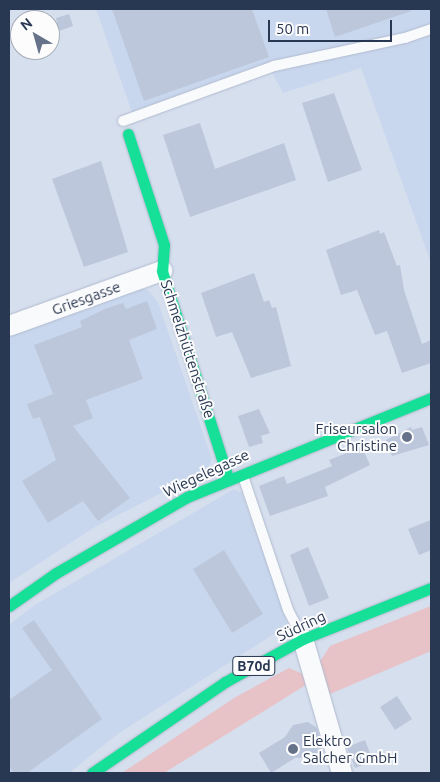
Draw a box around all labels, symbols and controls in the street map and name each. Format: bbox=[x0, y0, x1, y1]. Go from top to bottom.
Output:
north arrow bbox=[10, 10, 60, 60]
scale bar bbox=[270, 10, 394, 42]
text: N bbox=[17, 14, 35, 33]
text: 50 m bbox=[276, 20, 309, 37]
street label: Griesgasse bbox=[49, 277, 123, 319]
street label: Schmelzhüttenstraße bbox=[157, 278, 219, 420]
place label: Friseursalon Christine bbox=[316, 419, 397, 454]
marker: Friseursalon Christine bbox=[401, 431, 413, 443]
street label: Wiegelegasse bbox=[160, 445, 252, 501]
street label: Südring bbox=[274, 607, 328, 645]
road number: B70d bbox=[232, 654, 276, 678]
place label: Elektro Salcher GmbH bbox=[303, 731, 398, 766]
marker: Elektro Salcher GmbH bbox=[287, 743, 299, 755]

